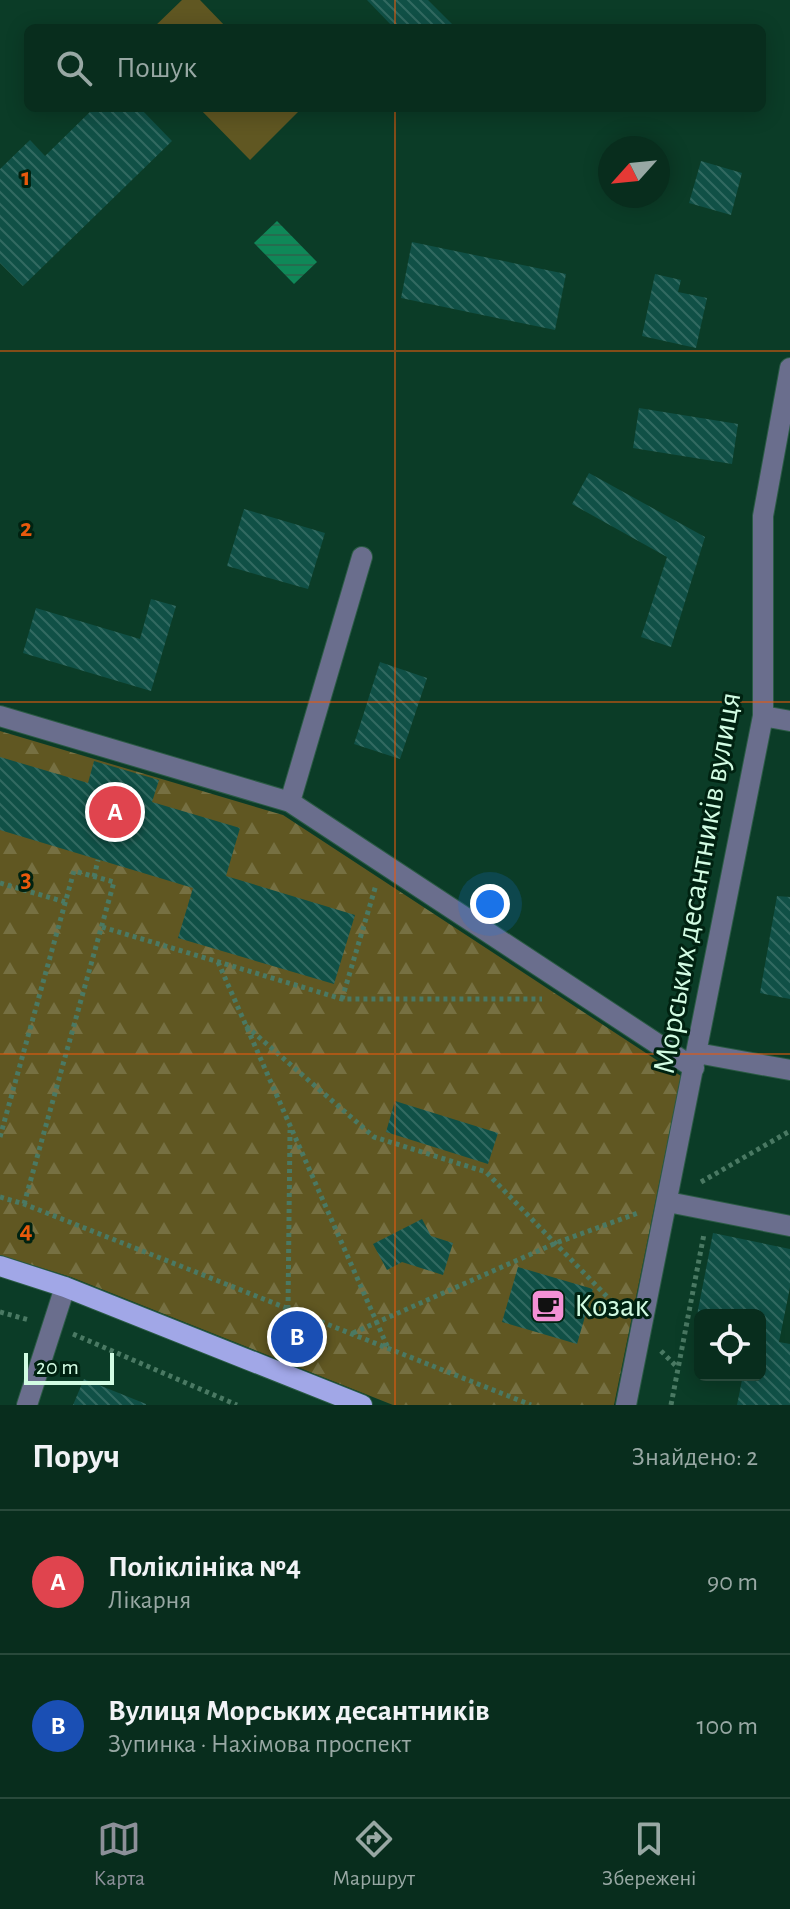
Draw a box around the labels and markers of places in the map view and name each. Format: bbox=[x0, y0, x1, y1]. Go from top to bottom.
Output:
pin: A bbox=[89, 782, 141, 842]
cafe icon: Козак bbox=[529, 1287, 567, 1325]
place label: Козак bbox=[574, 1290, 649, 1322]
pin: B bbox=[271, 1307, 323, 1367]

